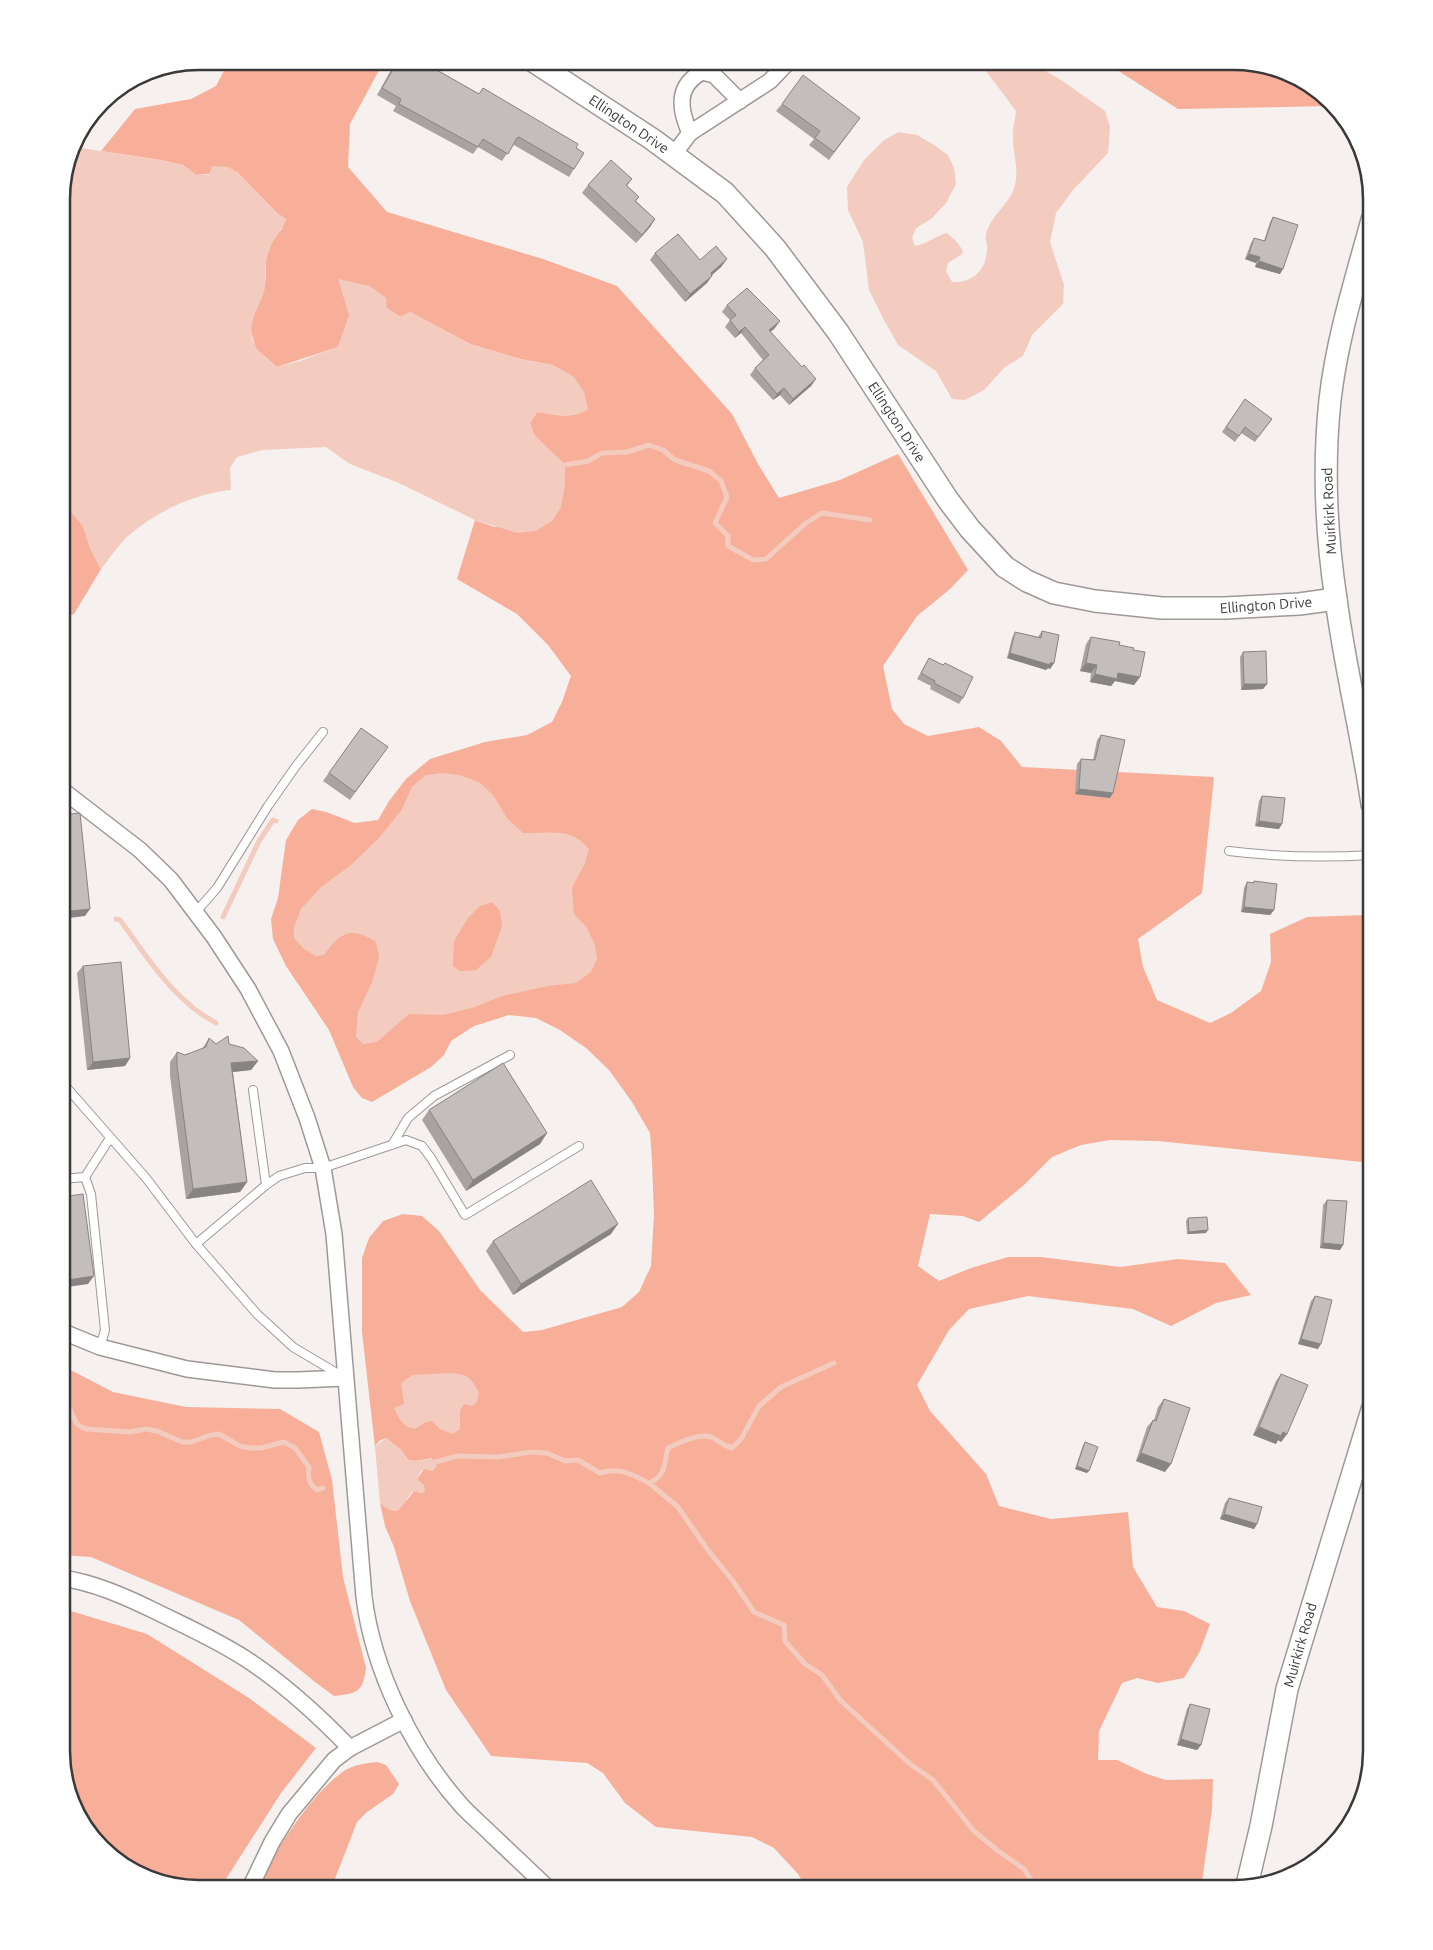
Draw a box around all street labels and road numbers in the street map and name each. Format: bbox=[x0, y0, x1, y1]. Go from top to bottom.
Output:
street label: Ellington Drive bbox=[586, 91, 672, 157]
street label: Ellington Drive bbox=[865, 379, 929, 465]
street label: Muirkirk Road bbox=[1319, 467, 1339, 555]
street label: Ellington Drive bbox=[1219, 594, 1313, 616]
street label: Muirkirk Road bbox=[1280, 1601, 1320, 1689]

